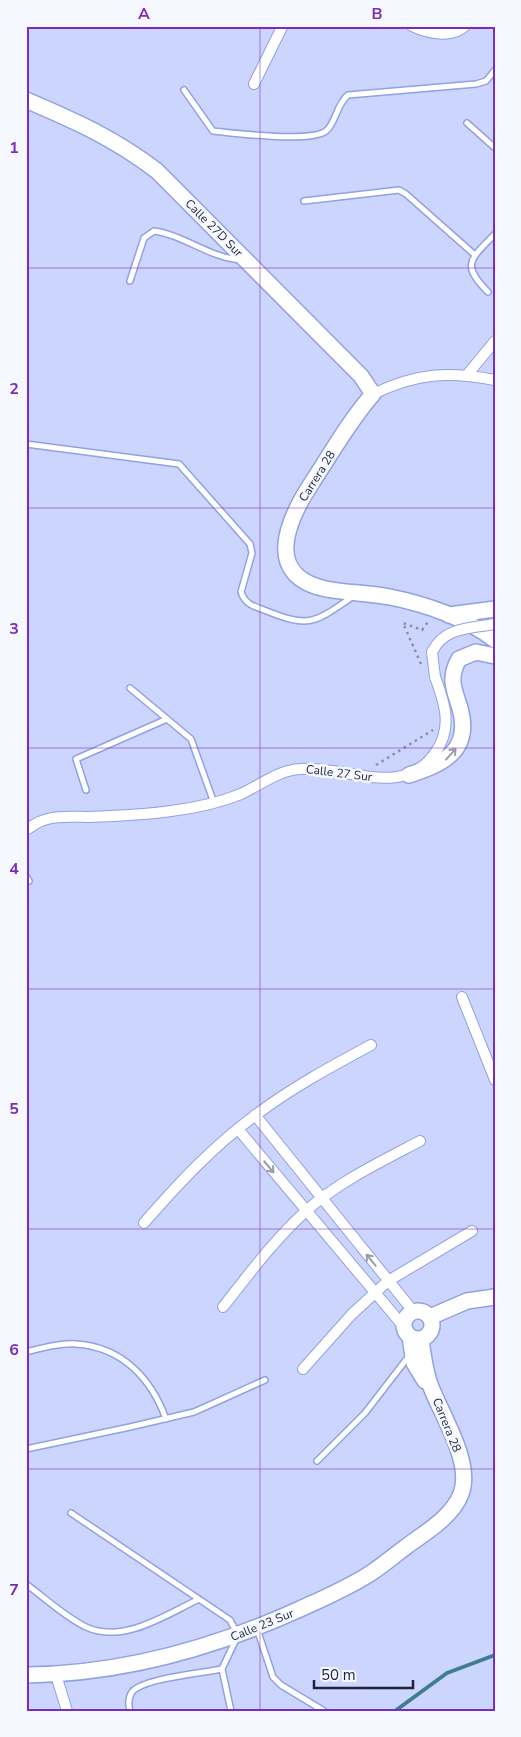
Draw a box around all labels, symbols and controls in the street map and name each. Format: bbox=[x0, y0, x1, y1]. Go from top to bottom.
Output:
text: A bbox=[138, 3, 150, 25]
text: B bbox=[371, 3, 383, 25]
text: 1 bbox=[9, 137, 19, 159]
street label: Calle 27D Sur bbox=[182, 196, 247, 261]
text: 2 bbox=[9, 378, 19, 400]
street label: Carrera 28 bbox=[295, 447, 339, 505]
text: 3 bbox=[9, 618, 19, 640]
one-way arrow bbox=[446, 747, 457, 760]
street label: Calle 27 Sur bbox=[305, 761, 374, 785]
text: 4 bbox=[9, 858, 19, 880]
text: 5 bbox=[9, 1098, 19, 1120]
one-way arrow bbox=[263, 1160, 274, 1173]
one-way arrow bbox=[366, 1254, 377, 1267]
text: 6 bbox=[9, 1339, 19, 1361]
street label: Carrera 28 bbox=[429, 1395, 465, 1455]
text: 7 bbox=[9, 1579, 19, 1601]
street label: Calle 23 Sur bbox=[228, 1605, 297, 1645]
scale bar bbox=[314, 1657, 412, 1689]
text: 50 m bbox=[321, 1665, 356, 1685]

